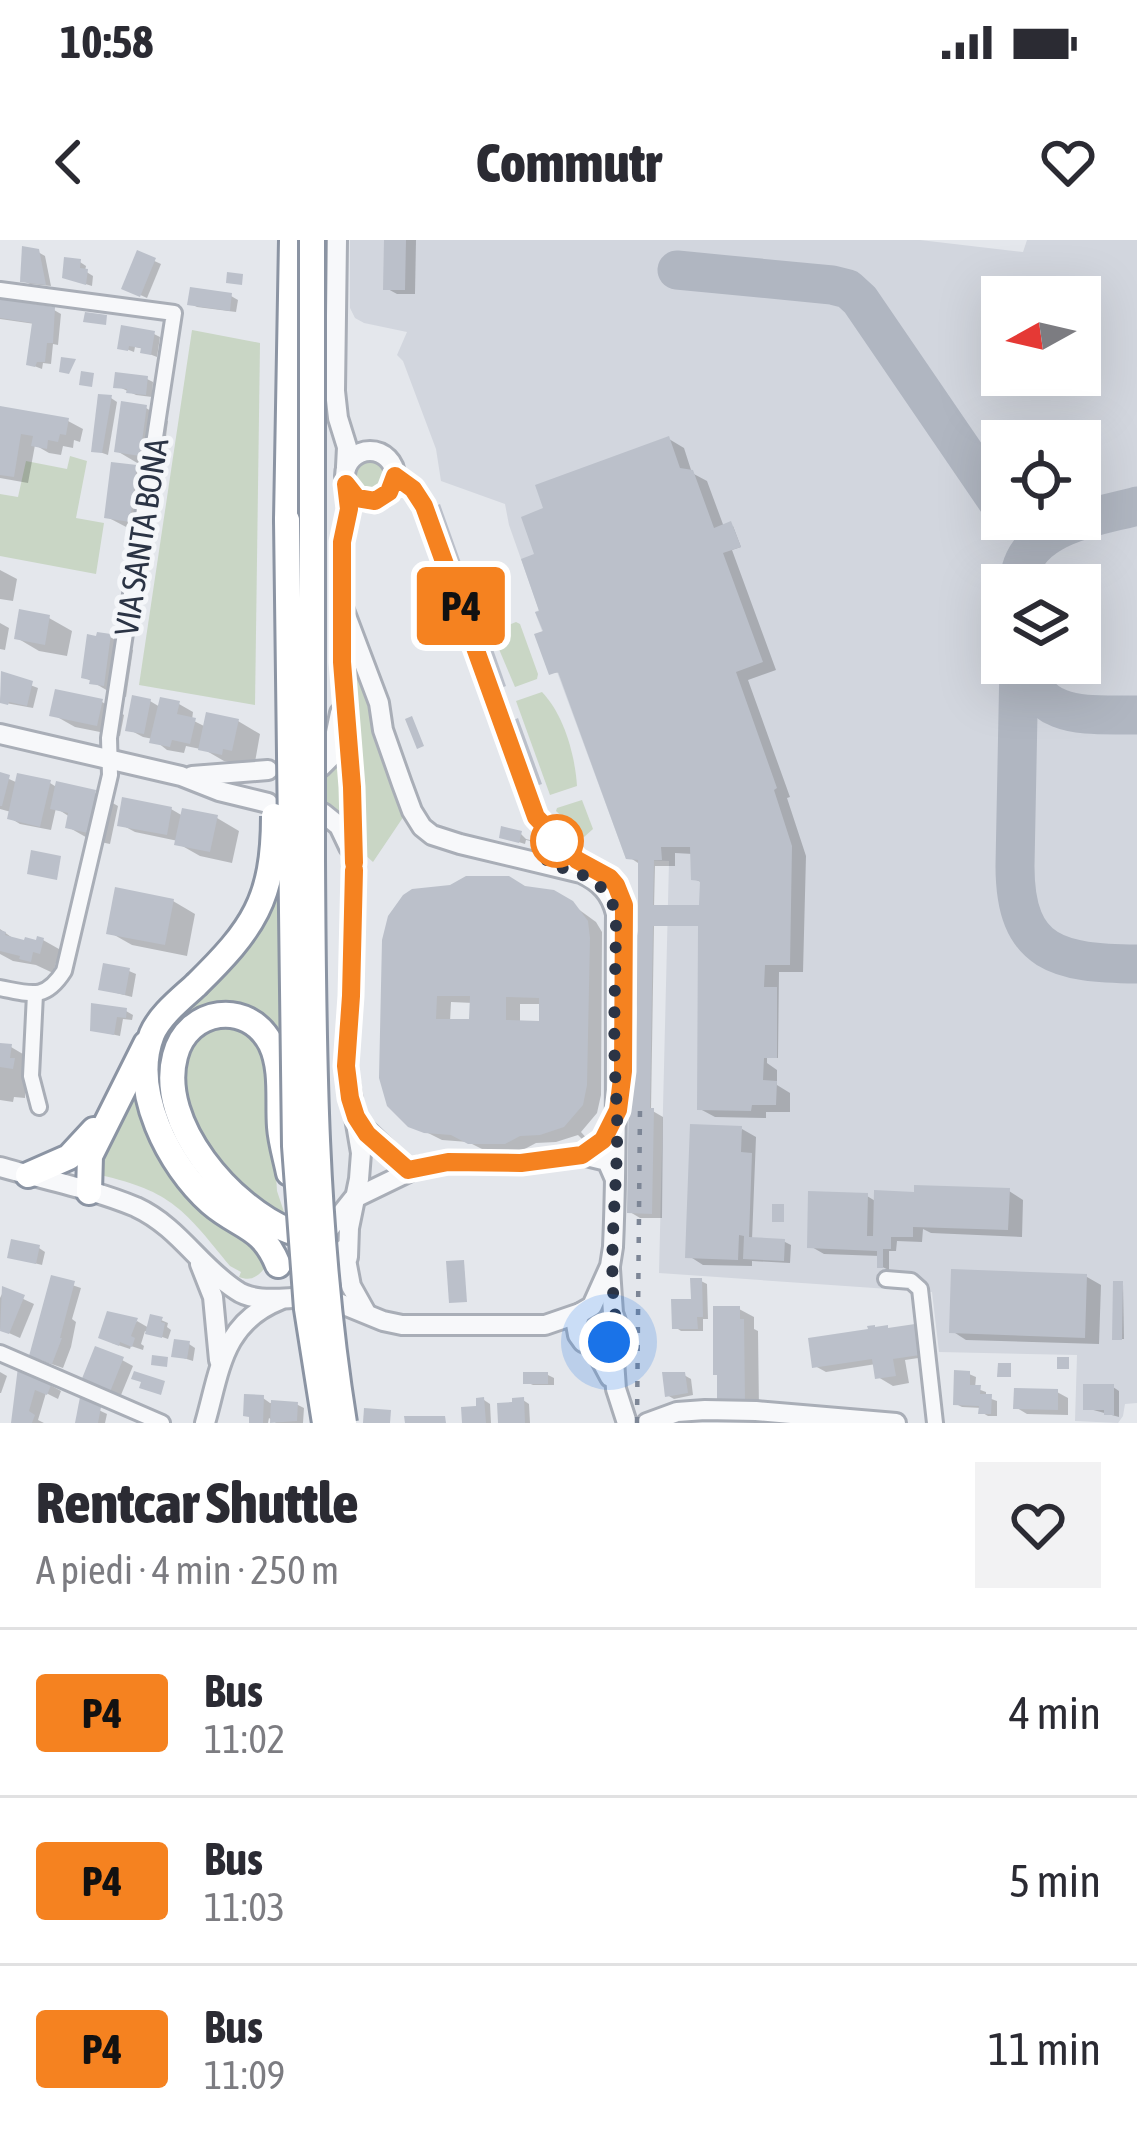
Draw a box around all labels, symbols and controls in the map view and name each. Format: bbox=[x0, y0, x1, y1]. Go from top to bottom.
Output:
text: 10:58 bbox=[60, 16, 154, 68]
icon: back bbox=[36, 129, 102, 195]
icon: heart bbox=[1035, 129, 1101, 195]
text: Commutr bbox=[476, 132, 661, 193]
north arrow bbox=[981, 276, 1101, 396]
map controls bbox=[981, 276, 1101, 684]
button: locate bbox=[981, 420, 1101, 540]
street label: VIA SANTA BONA bbox=[107, 435, 175, 638]
button: layers bbox=[981, 564, 1101, 684]
line badge: P4 bbox=[407, 567, 515, 645]
text: P4 bbox=[441, 582, 481, 630]
unlabelled marker bbox=[532, 816, 582, 866]
your location bbox=[579, 1312, 639, 1372]
button: heart bbox=[975, 1462, 1101, 1588]
text: Rentcar Shuttle bbox=[36, 1470, 358, 1535]
text: A piedi · 4 min · 250 m bbox=[36, 1548, 339, 1592]
text: Bus bbox=[204, 1665, 263, 1717]
text: 4 min bbox=[1009, 1687, 1101, 1739]
text: P4 bbox=[82, 1689, 122, 1737]
text: 11:02 bbox=[204, 1717, 285, 1761]
text: Bus bbox=[204, 1833, 263, 1885]
text: 5 min bbox=[1009, 1855, 1101, 1907]
text: P4 bbox=[82, 1857, 122, 1905]
text: 11:03 bbox=[204, 1885, 285, 1929]
text: Bus bbox=[204, 2001, 263, 2053]
text: 11 min bbox=[988, 2023, 1101, 2075]
text: P4 bbox=[82, 2025, 122, 2073]
text: 11:09 bbox=[204, 2053, 285, 2097]

